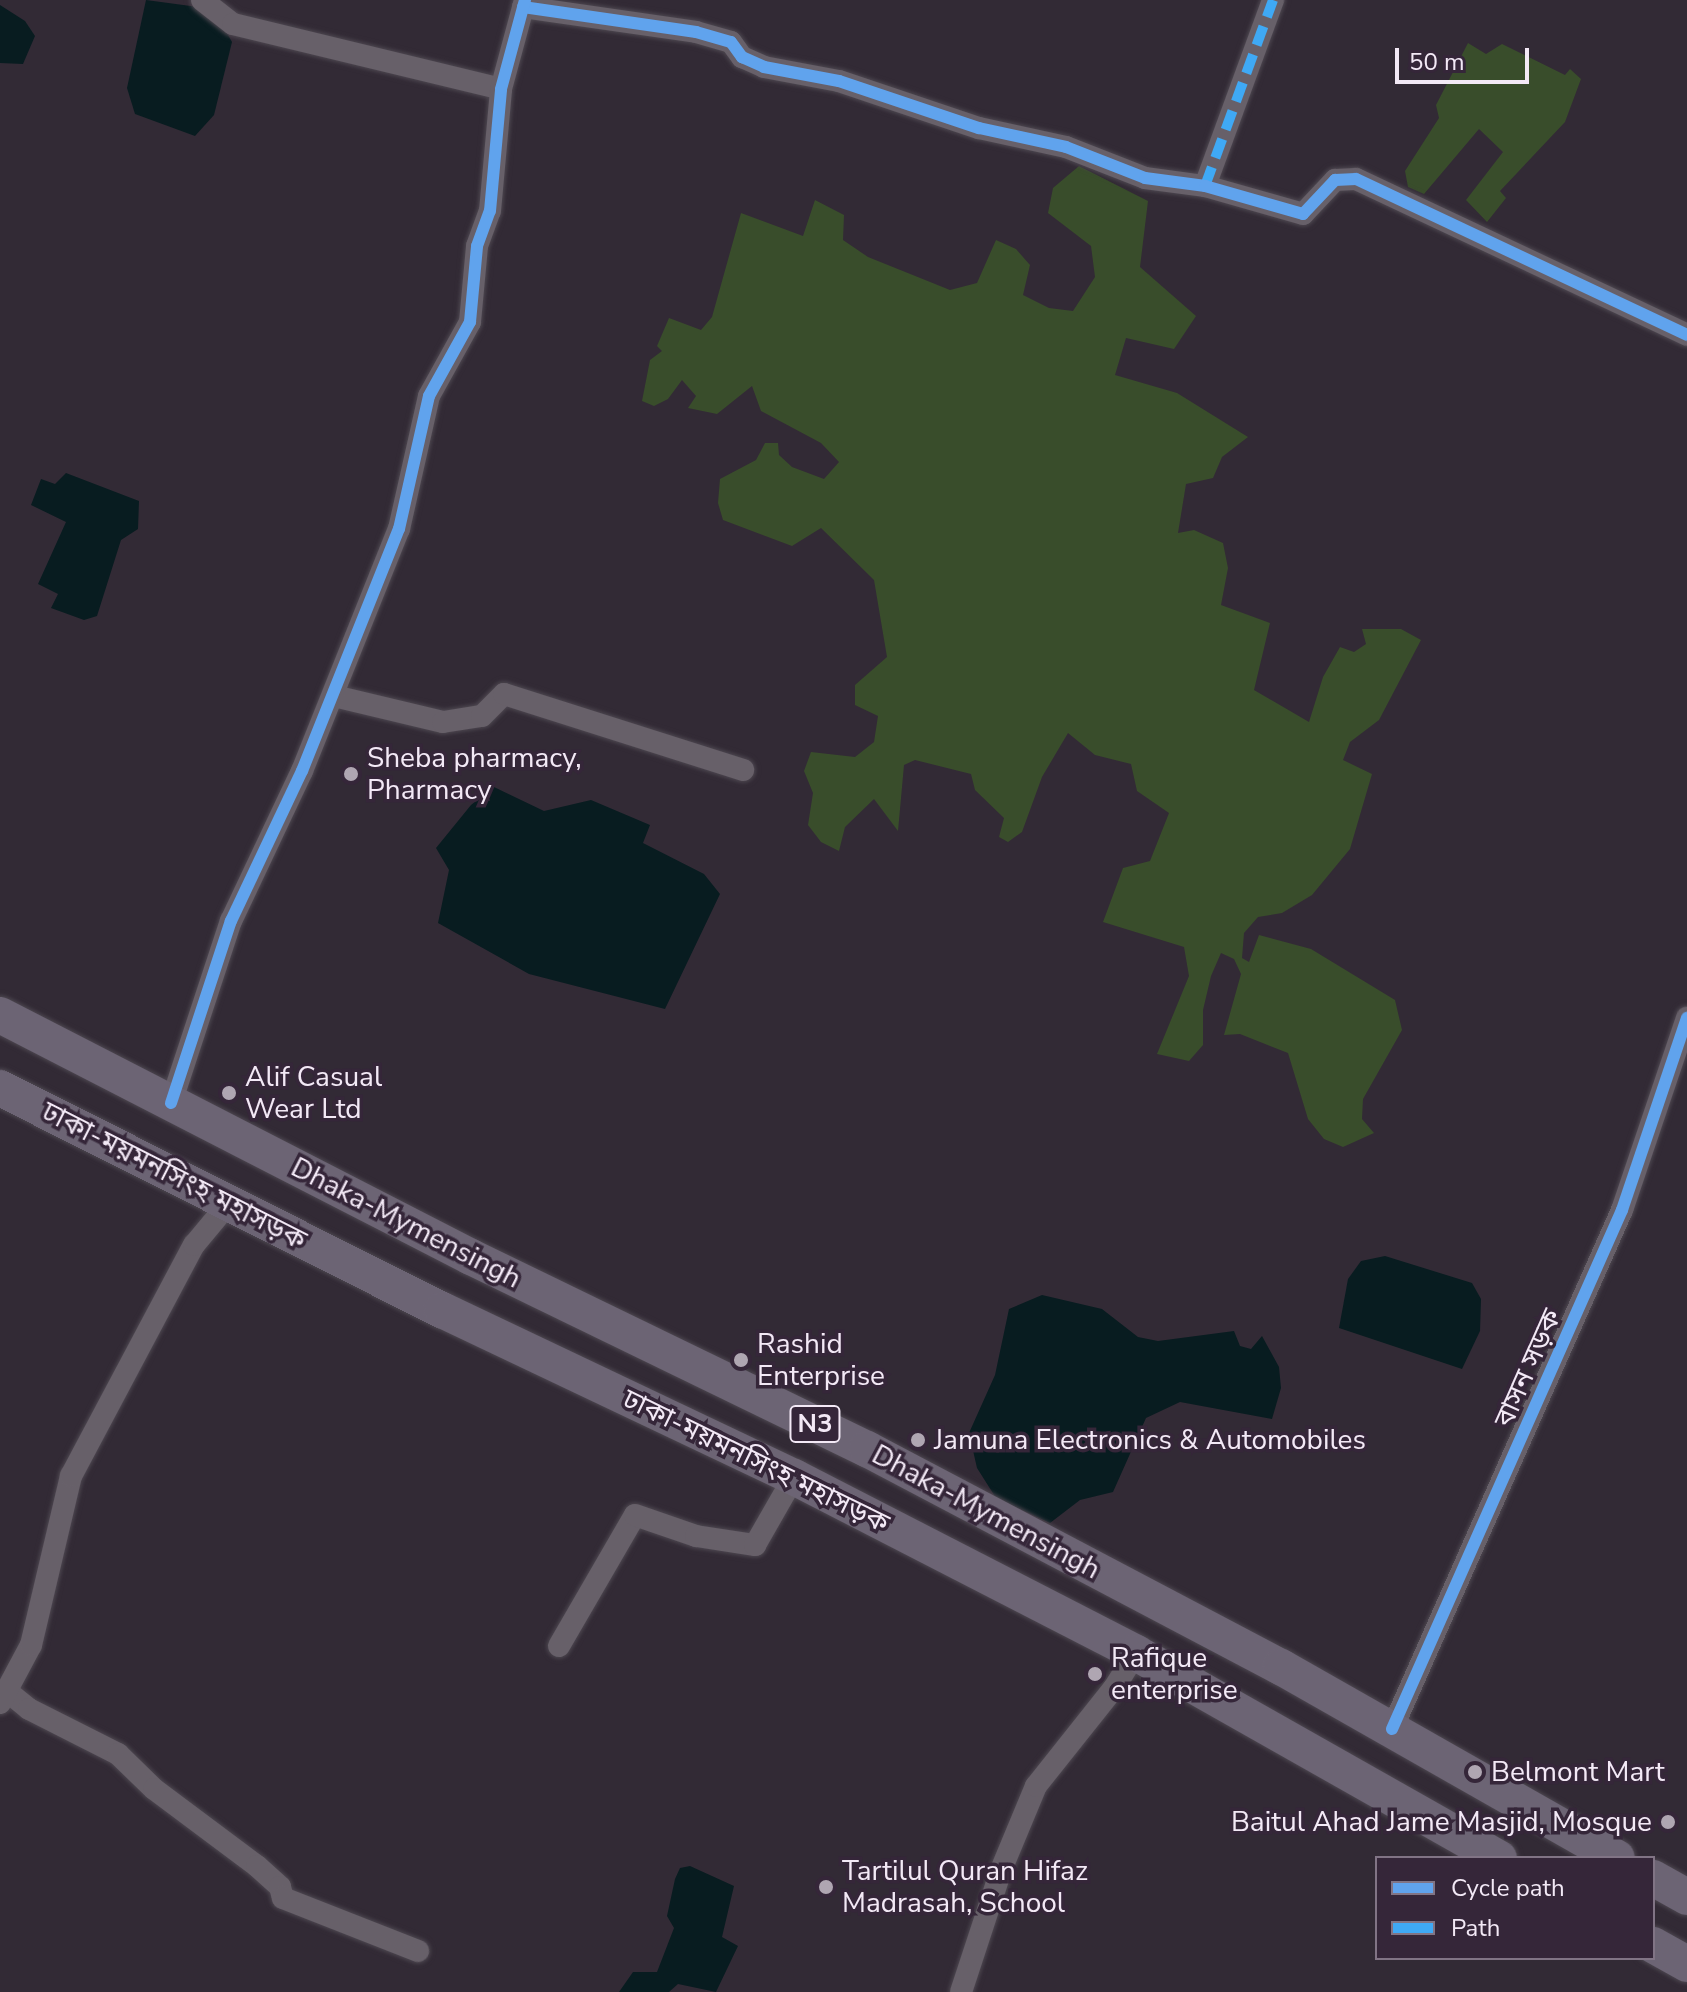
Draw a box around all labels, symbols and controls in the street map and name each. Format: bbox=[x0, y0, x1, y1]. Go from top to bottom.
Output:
scale bar bbox=[1399, 32, 1533, 82]
text: 50 m bbox=[1409, 46, 1465, 78]
place label: Sheba pharmacy, Pharmacy bbox=[367, 741, 582, 807]
marker: Sheba pharmacy, Pharmacy bbox=[342, 765, 360, 783]
place label: Alif Casual Wear Ltd bbox=[245, 1060, 382, 1126]
marker: Alif Casual Wear Ltd bbox=[220, 1084, 238, 1102]
street label: ঢাকা-ময়মনসিংহ মহাসড়ক bbox=[36, 1095, 312, 1257]
street label: Dhaka-Mymensingh bbox=[285, 1151, 527, 1295]
street label: বাসন সড়ক bbox=[1487, 1304, 1569, 1432]
place label: Rashid Enterprise bbox=[757, 1327, 885, 1393]
marker: Rashid Enterprise bbox=[732, 1351, 750, 1369]
street label: ঢাকা-ময়মনসিংহ মহাসড়ক bbox=[617, 1382, 895, 1540]
road number: N3 bbox=[789, 1402, 841, 1446]
place label: Jamuna Electronics & Automobiles bbox=[934, 1423, 1366, 1457]
marker: Jamuna Electronics & Automobiles bbox=[909, 1431, 927, 1449]
street label: Dhaka-Mymensingh bbox=[866, 1438, 1106, 1586]
place label: Rafique enterprise bbox=[1111, 1641, 1238, 1707]
marker: Rafique enterprise bbox=[1086, 1665, 1104, 1683]
place label: Belmont Mart bbox=[1491, 1755, 1665, 1789]
marker: Belmont Mart bbox=[1466, 1763, 1484, 1781]
place label: Baitul Ahad Jame Masjid, Mosque bbox=[1231, 1805, 1652, 1839]
marker: Baitul Ahad Jame Masjid, Mosque bbox=[1659, 1813, 1677, 1831]
place label: Tartilul Quran Hifaz Madrasah, School bbox=[842, 1854, 1088, 1920]
legend bbox=[1375, 1856, 1655, 1960]
text: Cycle path bbox=[1451, 1872, 1565, 1904]
marker: Tartilul Quran Hifaz Madrasah, School bbox=[817, 1878, 835, 1896]
text: Path bbox=[1451, 1912, 1500, 1944]

